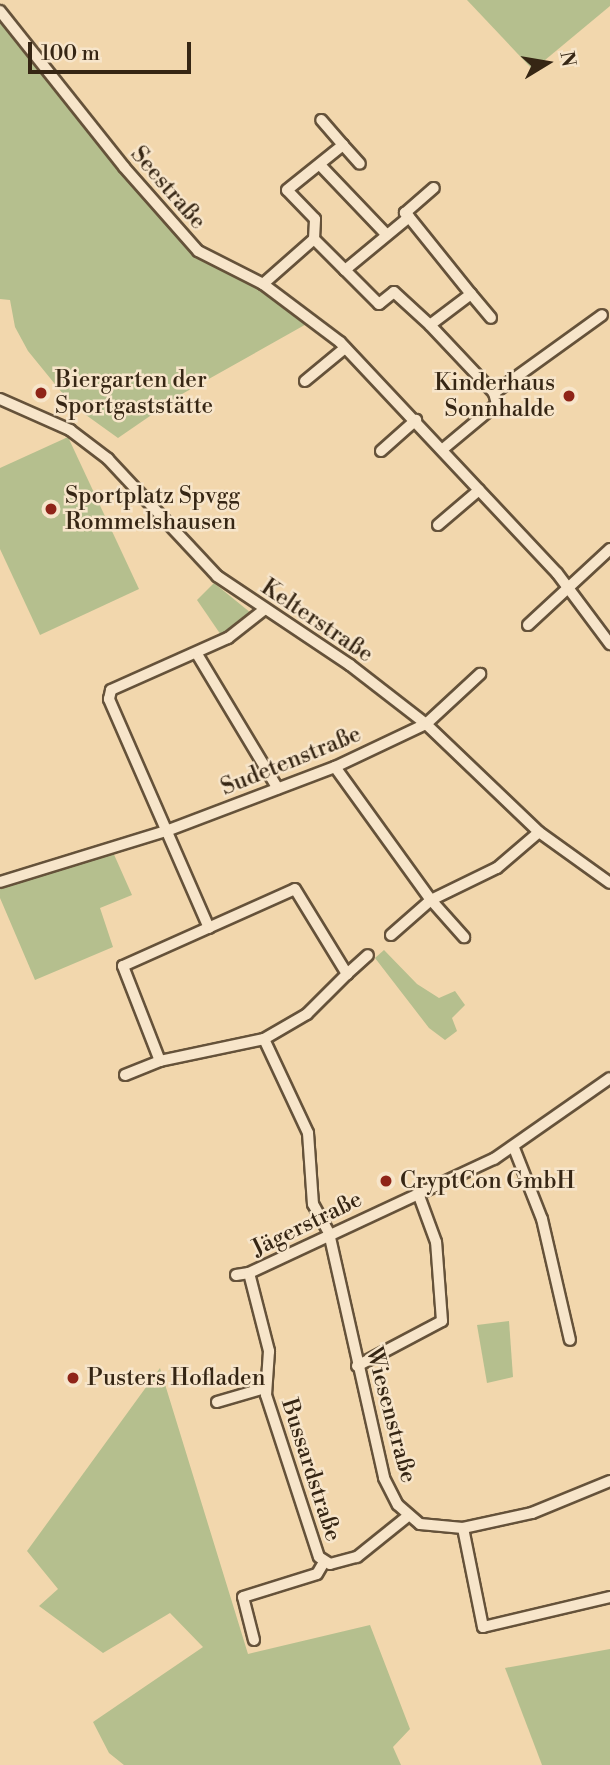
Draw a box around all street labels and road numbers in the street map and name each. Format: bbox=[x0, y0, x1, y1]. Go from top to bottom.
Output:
street label: Seestraße bbox=[125, 141, 211, 235]
street label: Kelterstraße bbox=[256, 573, 378, 669]
street label: Sudetenstraße bbox=[217, 720, 365, 802]
street label: Jägerstraße bbox=[247, 1186, 367, 1262]
street label: Wiesenstraße bbox=[360, 1344, 422, 1486]
street label: Bussardstraße bbox=[275, 1395, 347, 1545]

